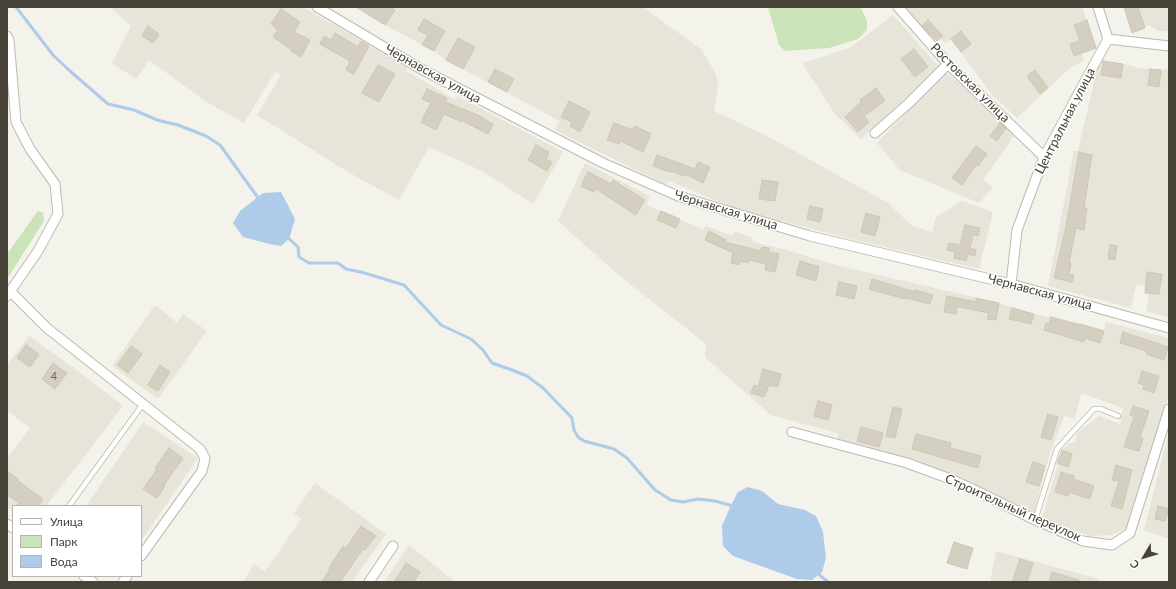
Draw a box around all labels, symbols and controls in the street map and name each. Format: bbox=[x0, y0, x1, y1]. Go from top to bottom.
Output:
street label: Ростовская улица bbox=[927, 40, 1013, 126]
street label: Чернавская улица bbox=[382, 41, 484, 107]
street label: Центральная улица bbox=[1031, 65, 1099, 177]
street label: Чернавская улица bbox=[672, 187, 780, 233]
street label: Чернавская улица bbox=[986, 271, 1094, 313]
house number: 4 bbox=[51, 369, 57, 383]
street label: Строительный переулок bbox=[942, 471, 1084, 545]
legend bbox=[12, 505, 142, 577]
text: Улица bbox=[50, 514, 83, 529]
text: Парк bbox=[50, 534, 78, 549]
north arrow bbox=[1124, 537, 1164, 577]
text: Вода bbox=[50, 554, 78, 569]
text: С bbox=[1127, 558, 1142, 572]

